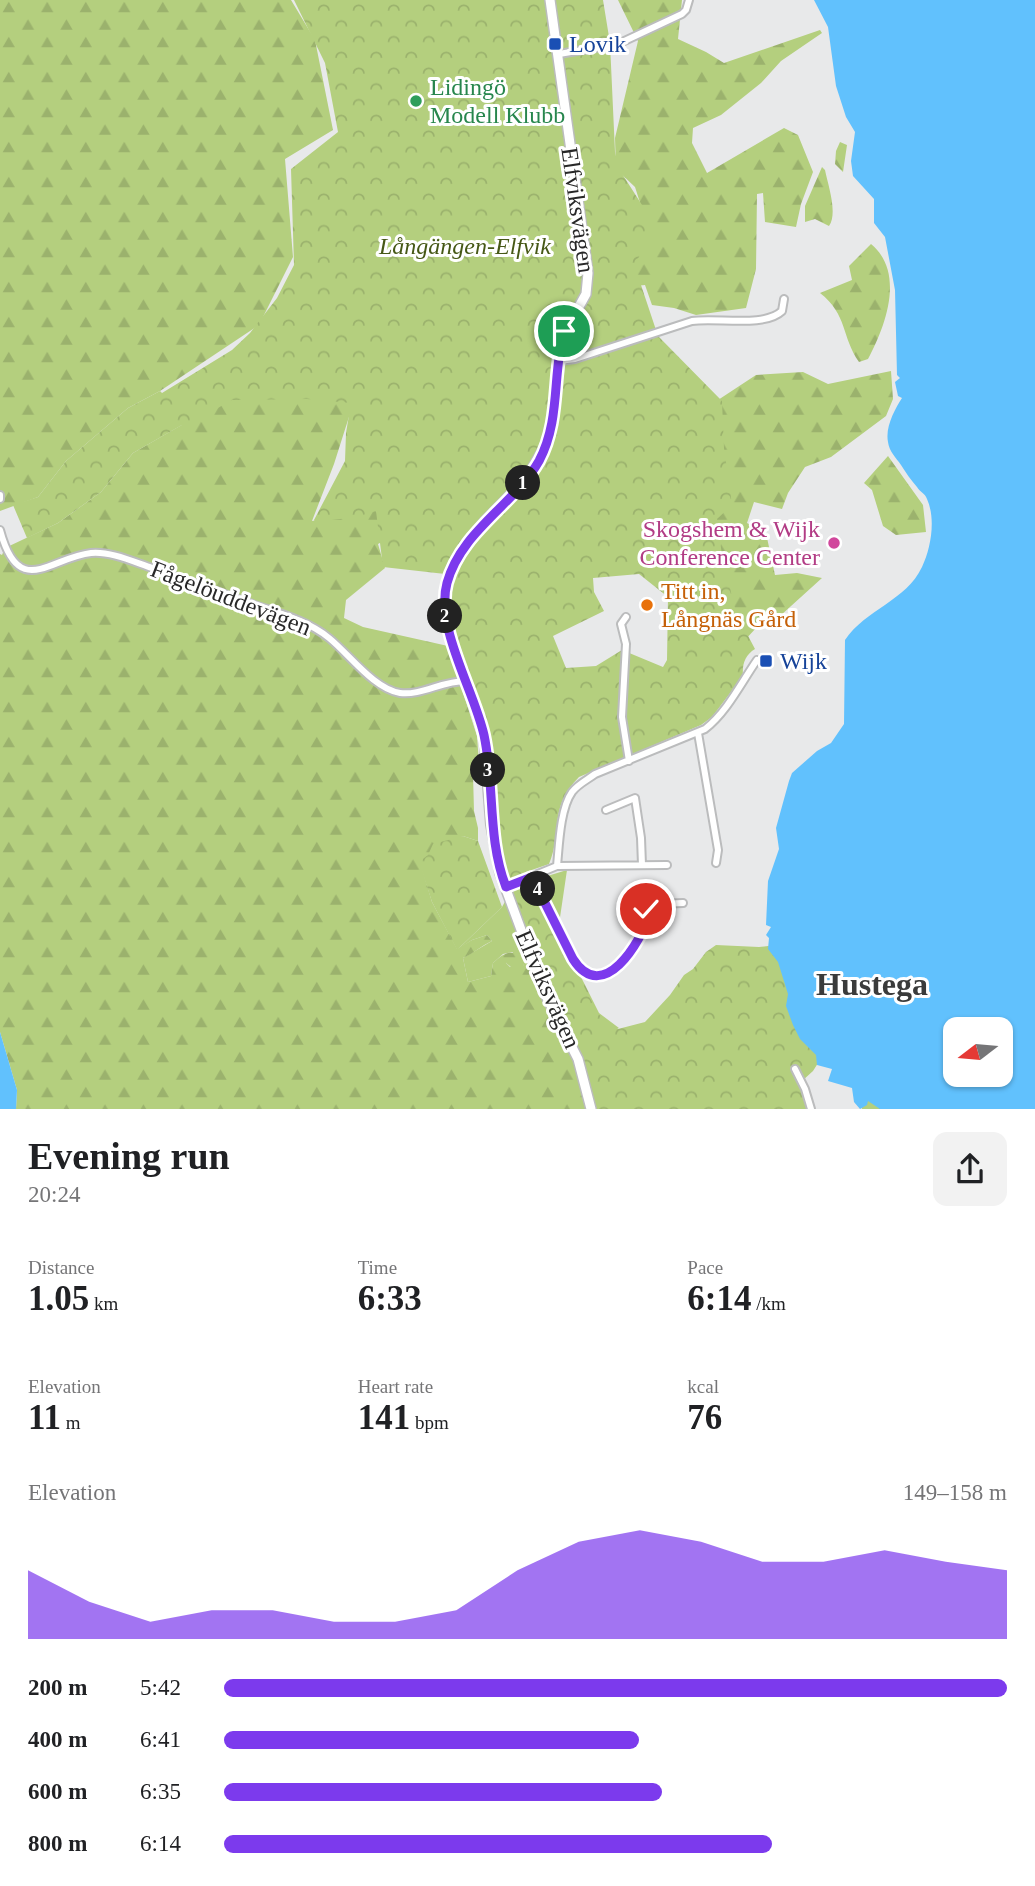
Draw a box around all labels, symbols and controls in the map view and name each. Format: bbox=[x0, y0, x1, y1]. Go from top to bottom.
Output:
place label: Lovik bbox=[569, 31, 626, 57]
marker: Lovik bbox=[547, 36, 563, 52]
place label: Lidingö Modell Klubb bbox=[430, 74, 565, 128]
marker: Lidingö Modell Klubb bbox=[408, 93, 424, 109]
street label: Elfviksvägen bbox=[556, 145, 600, 275]
park label: Långängen-Elfvik bbox=[378, 233, 551, 259]
pin bbox=[534, 301, 594, 361]
icon: arrive bbox=[545, 312, 583, 350]
pin: 1 bbox=[505, 466, 540, 500]
text: 1 bbox=[518, 472, 527, 493]
place label: Skogshem & Wijk Conference Center bbox=[639, 516, 820, 570]
marker: Skogshem & Wijk Conference Center bbox=[826, 535, 842, 551]
street label: Fågelöuddevägen bbox=[147, 556, 315, 640]
place label: Titt in, Långnäs Gård bbox=[661, 578, 796, 632]
marker: Titt in, Långnäs Gård bbox=[639, 597, 655, 613]
pin: 2 bbox=[428, 598, 462, 634]
text: 2 bbox=[440, 605, 449, 626]
place label: Wijk bbox=[780, 648, 827, 674]
marker: Wijk bbox=[758, 653, 774, 669]
pin: 3 bbox=[470, 752, 505, 788]
text: 3 bbox=[483, 759, 492, 780]
pin: 4 bbox=[520, 872, 556, 906]
text: 4 bbox=[533, 878, 542, 899]
pin bbox=[616, 879, 676, 939]
icon: check bbox=[627, 890, 665, 928]
street label: Elfviksvägen bbox=[510, 926, 586, 1052]
district label: Hustega bbox=[816, 966, 928, 1002]
north arrow bbox=[943, 1017, 1013, 1087]
map controls bbox=[943, 1017, 1013, 1087]
button: share bbox=[933, 1132, 1007, 1206]
text: Evening run bbox=[28, 1135, 230, 1177]
text: 20:24 bbox=[28, 1182, 80, 1207]
text: Distance bbox=[28, 1257, 94, 1278]
text: Time bbox=[358, 1257, 397, 1278]
text: Pace bbox=[687, 1257, 723, 1278]
text: 1.05 bbox=[28, 1279, 89, 1318]
text: 6:33 bbox=[358, 1279, 422, 1318]
text: 6:14 bbox=[687, 1279, 751, 1318]
text: km bbox=[89, 1293, 118, 1314]
text: /km bbox=[751, 1293, 786, 1314]
text: Elevation bbox=[28, 1376, 101, 1397]
text: Heart rate bbox=[358, 1376, 433, 1397]
text: kcal bbox=[687, 1376, 719, 1397]
text: 11 bbox=[28, 1398, 61, 1437]
text: 141 bbox=[358, 1398, 410, 1437]
text: 76 bbox=[687, 1398, 722, 1437]
text: m bbox=[61, 1412, 81, 1433]
text: bpm bbox=[410, 1412, 449, 1433]
text: Elevation bbox=[28, 1480, 116, 1505]
text: 149–158 m bbox=[903, 1480, 1007, 1505]
text: 200 m bbox=[28, 1675, 87, 1700]
text: 5:42 bbox=[140, 1675, 181, 1700]
text: 400 m bbox=[28, 1727, 87, 1752]
text: 6:41 bbox=[140, 1727, 181, 1752]
text: 600 m bbox=[28, 1779, 87, 1804]
text: 6:35 bbox=[140, 1779, 181, 1804]
text: 800 m bbox=[28, 1831, 87, 1856]
text: 6:14 bbox=[140, 1831, 181, 1856]

